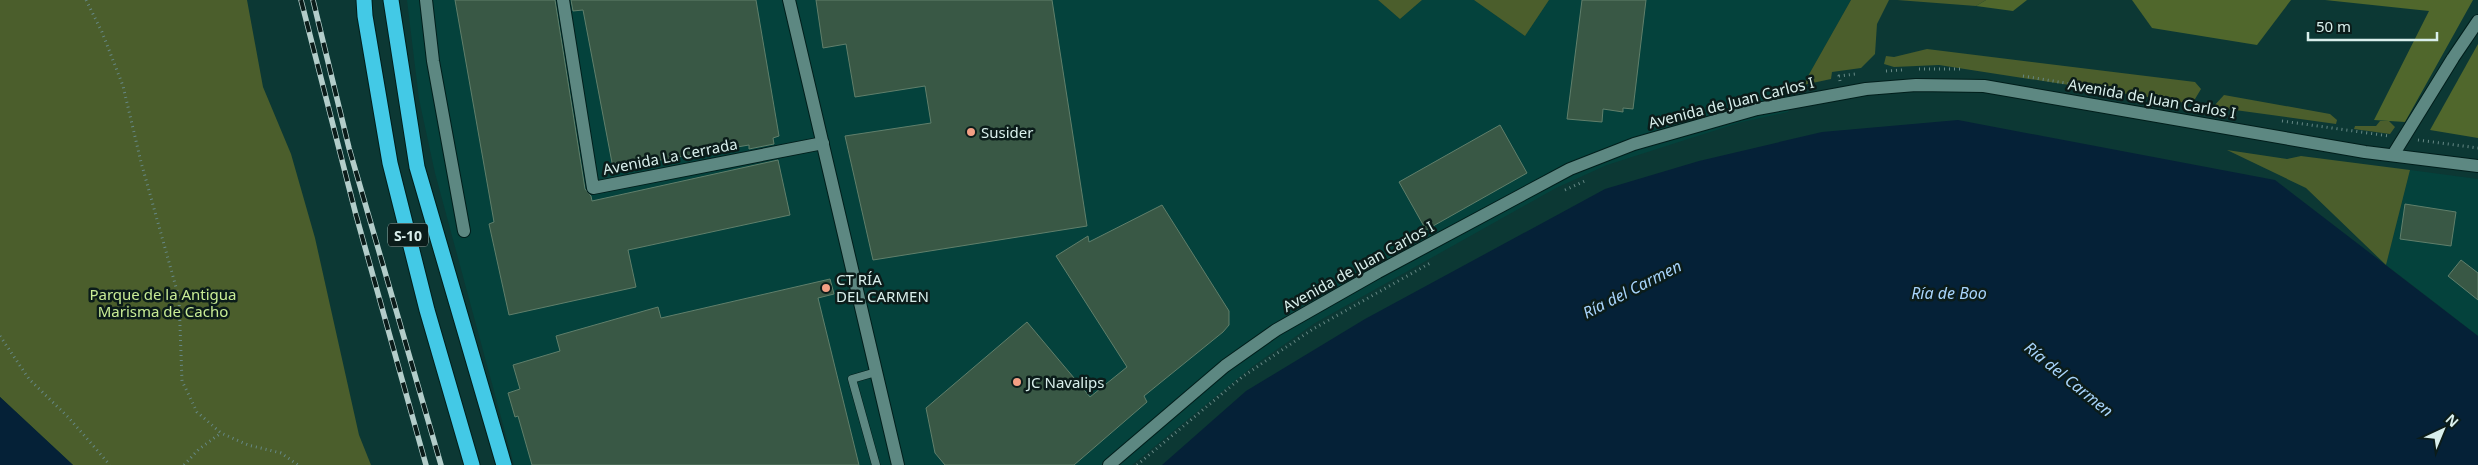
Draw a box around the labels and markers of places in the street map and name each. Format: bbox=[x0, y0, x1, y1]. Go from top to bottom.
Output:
place label: Susider bbox=[981, 122, 1033, 142]
marker: Susider bbox=[965, 126, 977, 138]
place label: CT RÍA DEL CARMEN bbox=[836, 269, 929, 306]
marker: CT RÍA DEL CARMEN bbox=[820, 282, 832, 294]
place label: JC Navalips bbox=[1025, 372, 1104, 392]
marker: JC Navalips bbox=[1011, 376, 1023, 388]

